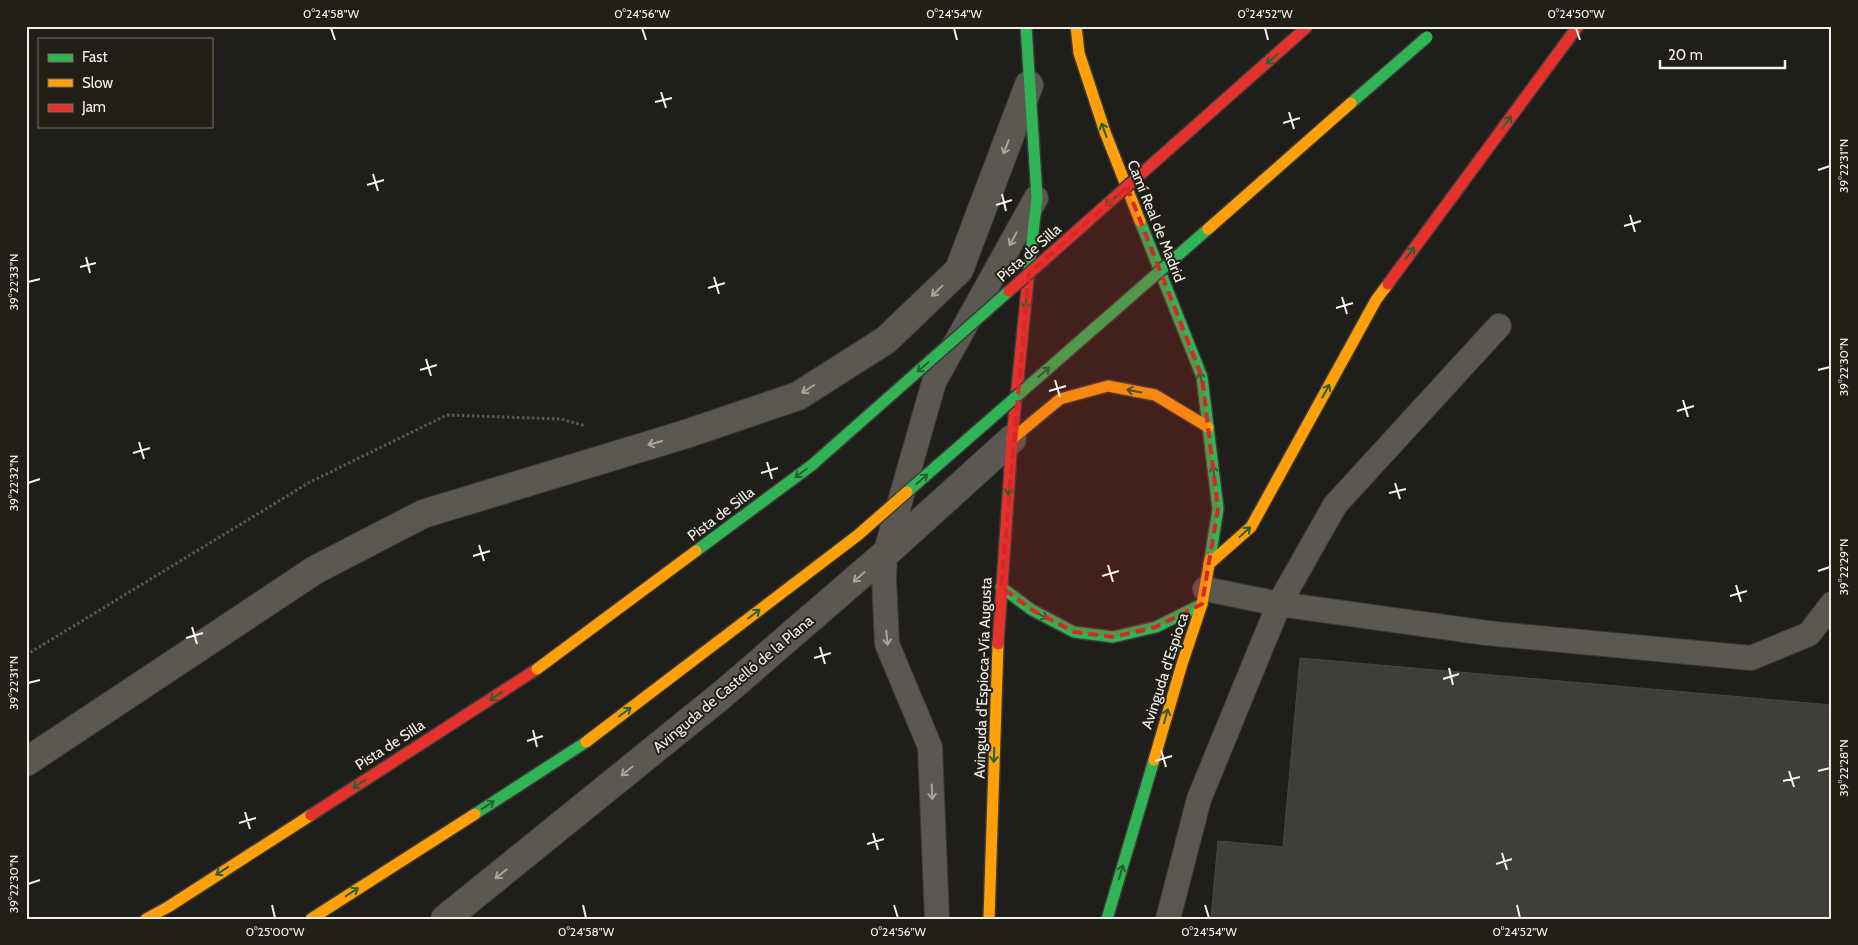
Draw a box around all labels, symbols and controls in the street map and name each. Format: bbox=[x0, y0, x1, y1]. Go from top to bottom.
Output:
text: 0°24'58"W bbox=[303, 6, 360, 21]
text: 0°24'56"W bbox=[614, 6, 670, 21]
text: 0°24'54"W bbox=[926, 6, 982, 21]
text: 0°24'52"W bbox=[1237, 6, 1293, 21]
text: 0°24'50"W bbox=[1547, 6, 1605, 21]
legend bbox=[38, 38, 212, 128]
scale bar bbox=[1660, 38, 1786, 70]
text: 20 m bbox=[1668, 46, 1703, 64]
text: Fast bbox=[82, 48, 107, 66]
one-way arrow bbox=[1265, 53, 1278, 64]
text: Slow bbox=[82, 74, 113, 92]
text: Jam bbox=[81, 98, 106, 116]
one-way arrow bbox=[1502, 115, 1512, 129]
one-way arrow bbox=[1099, 122, 1108, 138]
one-way arrow bbox=[1000, 139, 1010, 154]
text: 39°22'31"N bbox=[1836, 139, 1851, 193]
street label: Camí Real de Madrid bbox=[1123, 157, 1189, 285]
one-way arrow bbox=[1104, 195, 1117, 207]
street label: Pista de Silla bbox=[993, 220, 1065, 286]
one-way arrow bbox=[1008, 232, 1018, 246]
one-way arrow bbox=[1405, 247, 1416, 260]
text: 39°22'33"N bbox=[6, 254, 21, 310]
one-way arrow bbox=[931, 285, 943, 298]
one-way arrow bbox=[1021, 293, 1031, 309]
text: 39°22'30"N bbox=[1836, 338, 1851, 396]
one-way arrow bbox=[917, 361, 930, 372]
one-way arrow bbox=[1037, 367, 1050, 378]
one-way arrow bbox=[1196, 371, 1205, 387]
one-way arrow bbox=[1321, 384, 1331, 399]
one-way arrow bbox=[802, 385, 816, 395]
one-way arrow bbox=[1126, 385, 1142, 395]
one-way arrow bbox=[647, 438, 663, 448]
text: 39°22'32"N bbox=[6, 455, 21, 511]
one-way arrow bbox=[1209, 466, 1219, 482]
one-way arrow bbox=[794, 468, 808, 478]
one-way arrow bbox=[915, 473, 928, 485]
one-way arrow bbox=[1004, 479, 1013, 495]
street label: Pista de Silla bbox=[684, 483, 759, 545]
one-way arrow bbox=[1239, 526, 1252, 538]
text: 39°22'29"N bbox=[1836, 539, 1851, 595]
one-way arrow bbox=[852, 571, 865, 583]
street label: Avinguda d'Espioca-Vía Augusta bbox=[970, 576, 996, 779]
one-way arrow bbox=[748, 608, 761, 619]
street label: Avinguda d'Espioca bbox=[1138, 610, 1193, 731]
street label: Avinguda de Castelló de la Plana bbox=[649, 611, 817, 756]
one-way arrow bbox=[1033, 611, 1048, 620]
one-way arrow bbox=[883, 629, 892, 645]
text: 39°22'31"N bbox=[6, 656, 21, 710]
one-way arrow bbox=[489, 691, 503, 701]
one-way arrow bbox=[618, 707, 632, 717]
one-way arrow bbox=[1162, 708, 1172, 724]
street label: Pista de Silla bbox=[352, 716, 429, 774]
text: 39°22'28"N bbox=[1836, 739, 1851, 797]
one-way arrow bbox=[989, 746, 999, 762]
one-way arrow bbox=[621, 766, 634, 777]
one-way arrow bbox=[352, 778, 366, 789]
one-way arrow bbox=[927, 783, 937, 799]
one-way arrow bbox=[481, 799, 495, 809]
text: 39°22'30"N bbox=[6, 855, 21, 913]
one-way arrow bbox=[1116, 864, 1126, 880]
one-way arrow bbox=[216, 867, 230, 877]
one-way arrow bbox=[495, 868, 508, 879]
one-way arrow bbox=[344, 887, 358, 897]
text: 0°25'00"W bbox=[246, 924, 305, 939]
text: 0°24'58"W bbox=[558, 924, 615, 939]
text: 0°24'56"W bbox=[870, 924, 926, 939]
text: 0°24'54"W bbox=[1181, 924, 1237, 939]
text: 0°24'52"W bbox=[1492, 924, 1548, 939]

